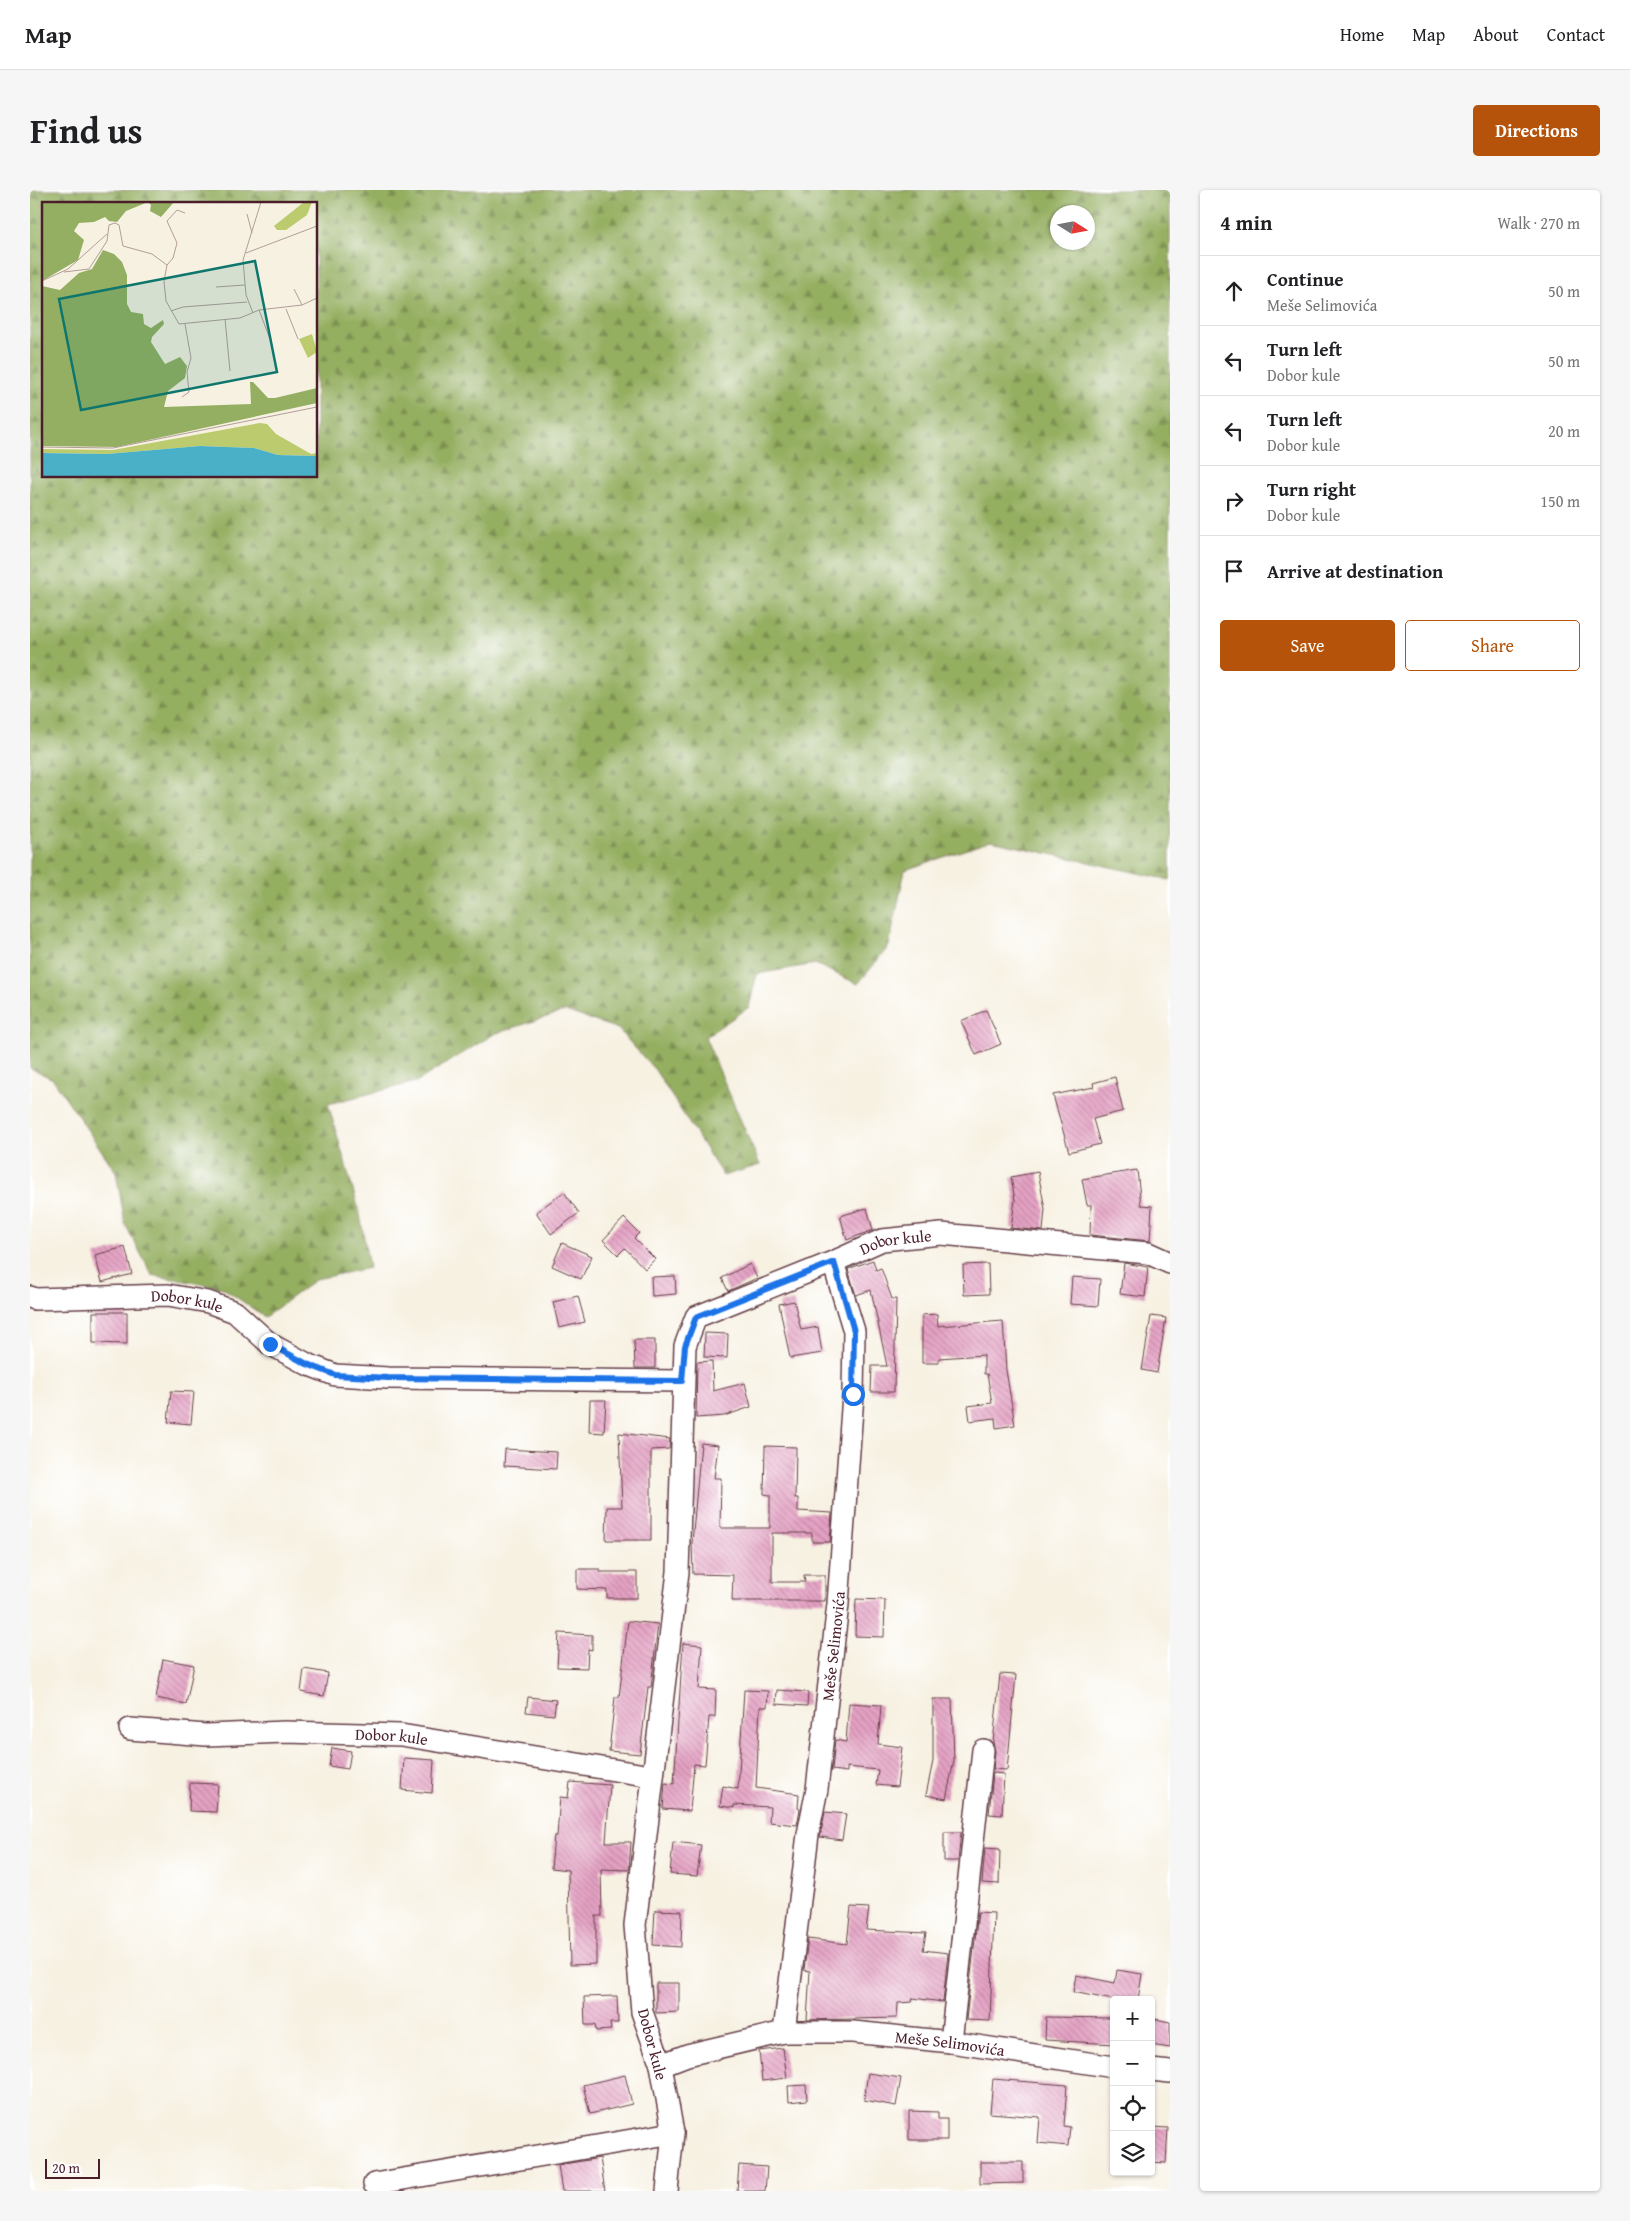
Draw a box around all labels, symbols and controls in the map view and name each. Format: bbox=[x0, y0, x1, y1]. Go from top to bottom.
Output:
text: Map bbox=[25, 17, 72, 52]
text: Home bbox=[1340, 21, 1384, 48]
text: Map bbox=[1412, 21, 1445, 48]
text: About bbox=[1473, 21, 1519, 48]
text: Contact bbox=[1547, 21, 1605, 48]
text: Find us bbox=[30, 105, 143, 156]
button: Directions bbox=[1473, 105, 1600, 156]
inset map bbox=[42, 202, 318, 478]
north arrow bbox=[1050, 205, 1095, 250]
text: 4 min bbox=[1220, 207, 1272, 238]
text: Walk · 270 m bbox=[1497, 211, 1580, 235]
text: Continue bbox=[1267, 265, 1344, 293]
icon: ahead bbox=[1220, 277, 1248, 305]
text: 50 m bbox=[1548, 279, 1580, 303]
text: Meše Selimovića bbox=[1267, 293, 1377, 317]
text: Turn left bbox=[1267, 335, 1342, 363]
icon: left bbox=[1220, 347, 1248, 375]
text: 50 m bbox=[1548, 349, 1580, 373]
text: Dobor kule bbox=[1267, 363, 1340, 387]
text: Turn left bbox=[1267, 405, 1342, 433]
icon: left bbox=[1220, 417, 1248, 445]
text: 20 m bbox=[1548, 419, 1580, 443]
text: Dobor kule bbox=[1267, 433, 1340, 457]
text: Turn right bbox=[1267, 475, 1356, 503]
icon: right bbox=[1220, 487, 1248, 515]
text: 150 m bbox=[1540, 489, 1580, 513]
text: Dobor kule bbox=[1267, 503, 1340, 527]
icon: arrive bbox=[1220, 557, 1248, 585]
text: Arrive at destination bbox=[1267, 557, 1443, 585]
button: Save bbox=[1220, 620, 1395, 671]
button: Share bbox=[1405, 620, 1580, 671]
street label: Dobor kule bbox=[856, 1223, 933, 1261]
street label: Dobor kule bbox=[151, 1283, 227, 1319]
route end bbox=[259, 1333, 282, 1356]
route start bbox=[842, 1383, 865, 1406]
street label: Meše Selimovića bbox=[815, 1590, 851, 1702]
street label: Dobor kule bbox=[355, 1722, 430, 1751]
map controls bbox=[1110, 1996, 1155, 2176]
button: + bbox=[1110, 1996, 1155, 2041]
street label: Dobor kule bbox=[632, 2006, 674, 2082]
street label: Meše Selimovića bbox=[894, 2024, 1007, 2062]
button: − bbox=[1110, 2041, 1155, 2086]
button: locate bbox=[1110, 2086, 1155, 2131]
button: layers bbox=[1110, 2131, 1155, 2176]
scale bar bbox=[45, 2156, 100, 2179]
text: 20 m bbox=[52, 2158, 80, 2178]

